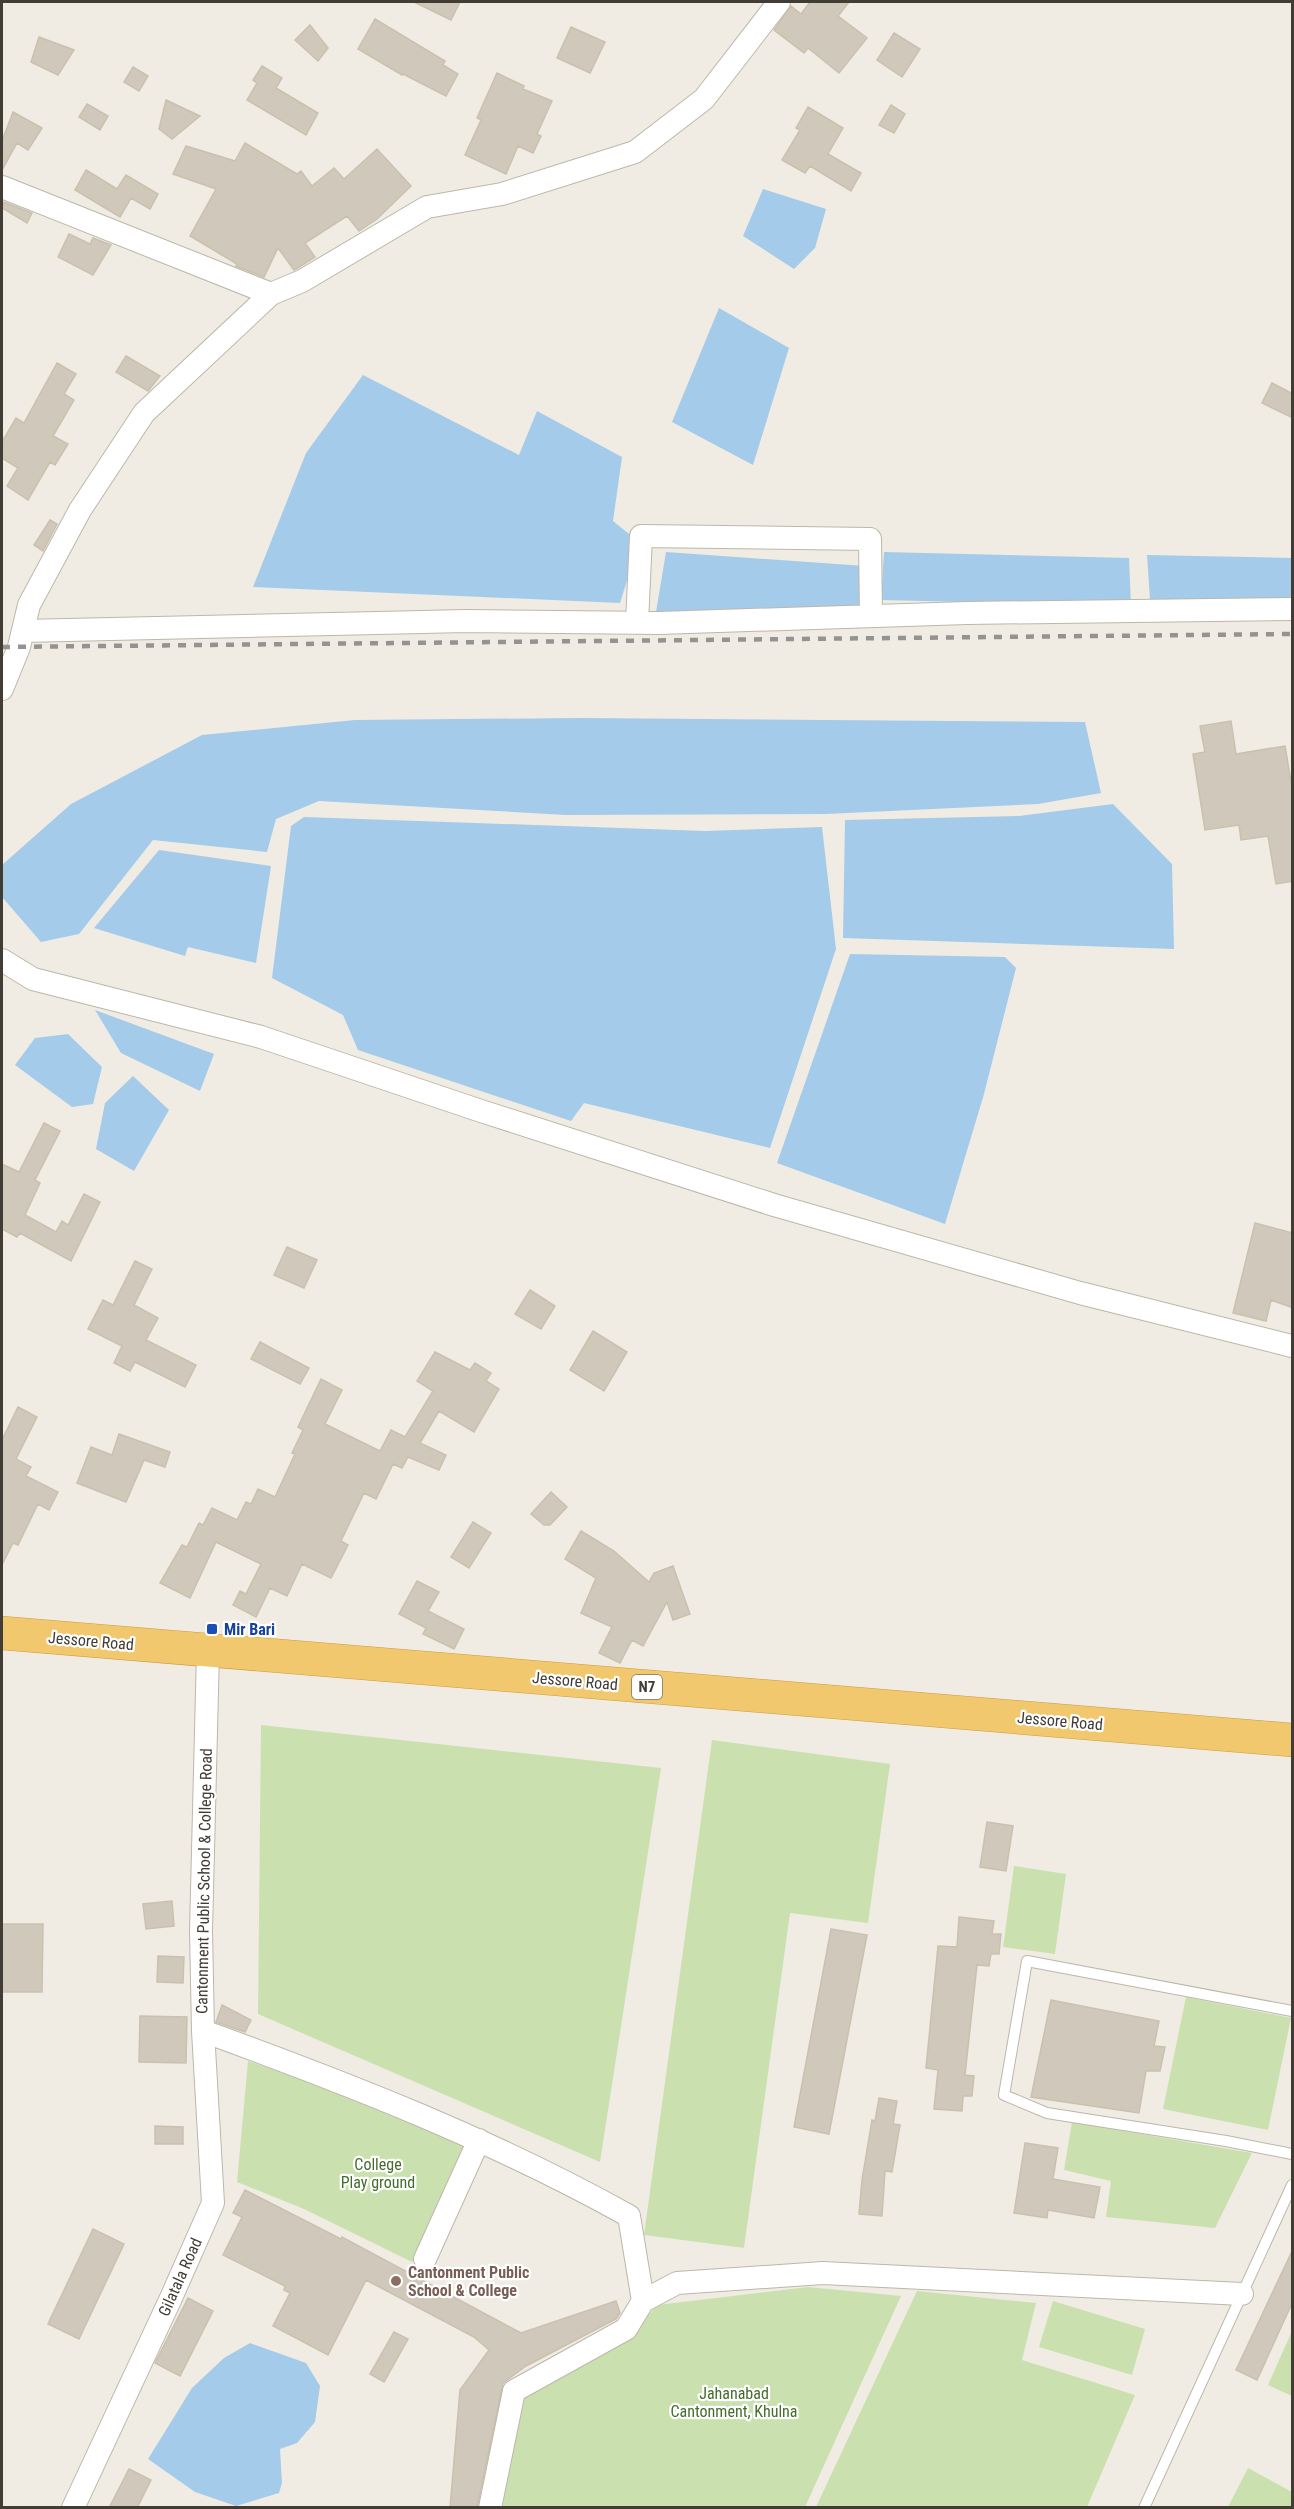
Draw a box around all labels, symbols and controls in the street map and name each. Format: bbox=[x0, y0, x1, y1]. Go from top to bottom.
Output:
place label: Mir Bari bbox=[224, 1620, 275, 1639]
marker: Mir Bari bbox=[205, 1622, 219, 1636]
street label: Jessore Road bbox=[47, 1628, 135, 1654]
street label: Jessore Road bbox=[531, 1668, 619, 1694]
road number: N7 bbox=[632, 1675, 662, 1699]
street label: Jessore Road bbox=[1016, 1708, 1104, 1734]
street label: Cantonment Public School & College Road bbox=[192, 1748, 216, 2014]
park label: College Play ground bbox=[341, 2155, 415, 2192]
street label: Gilatala Road bbox=[154, 2235, 206, 2319]
place label: Cantonment Public School & College bbox=[408, 2263, 529, 2300]
marker: Cantonment Public School & College bbox=[389, 2274, 403, 2288]
park label: Jahanabad Cantonment, Khulna bbox=[671, 2384, 797, 2421]

